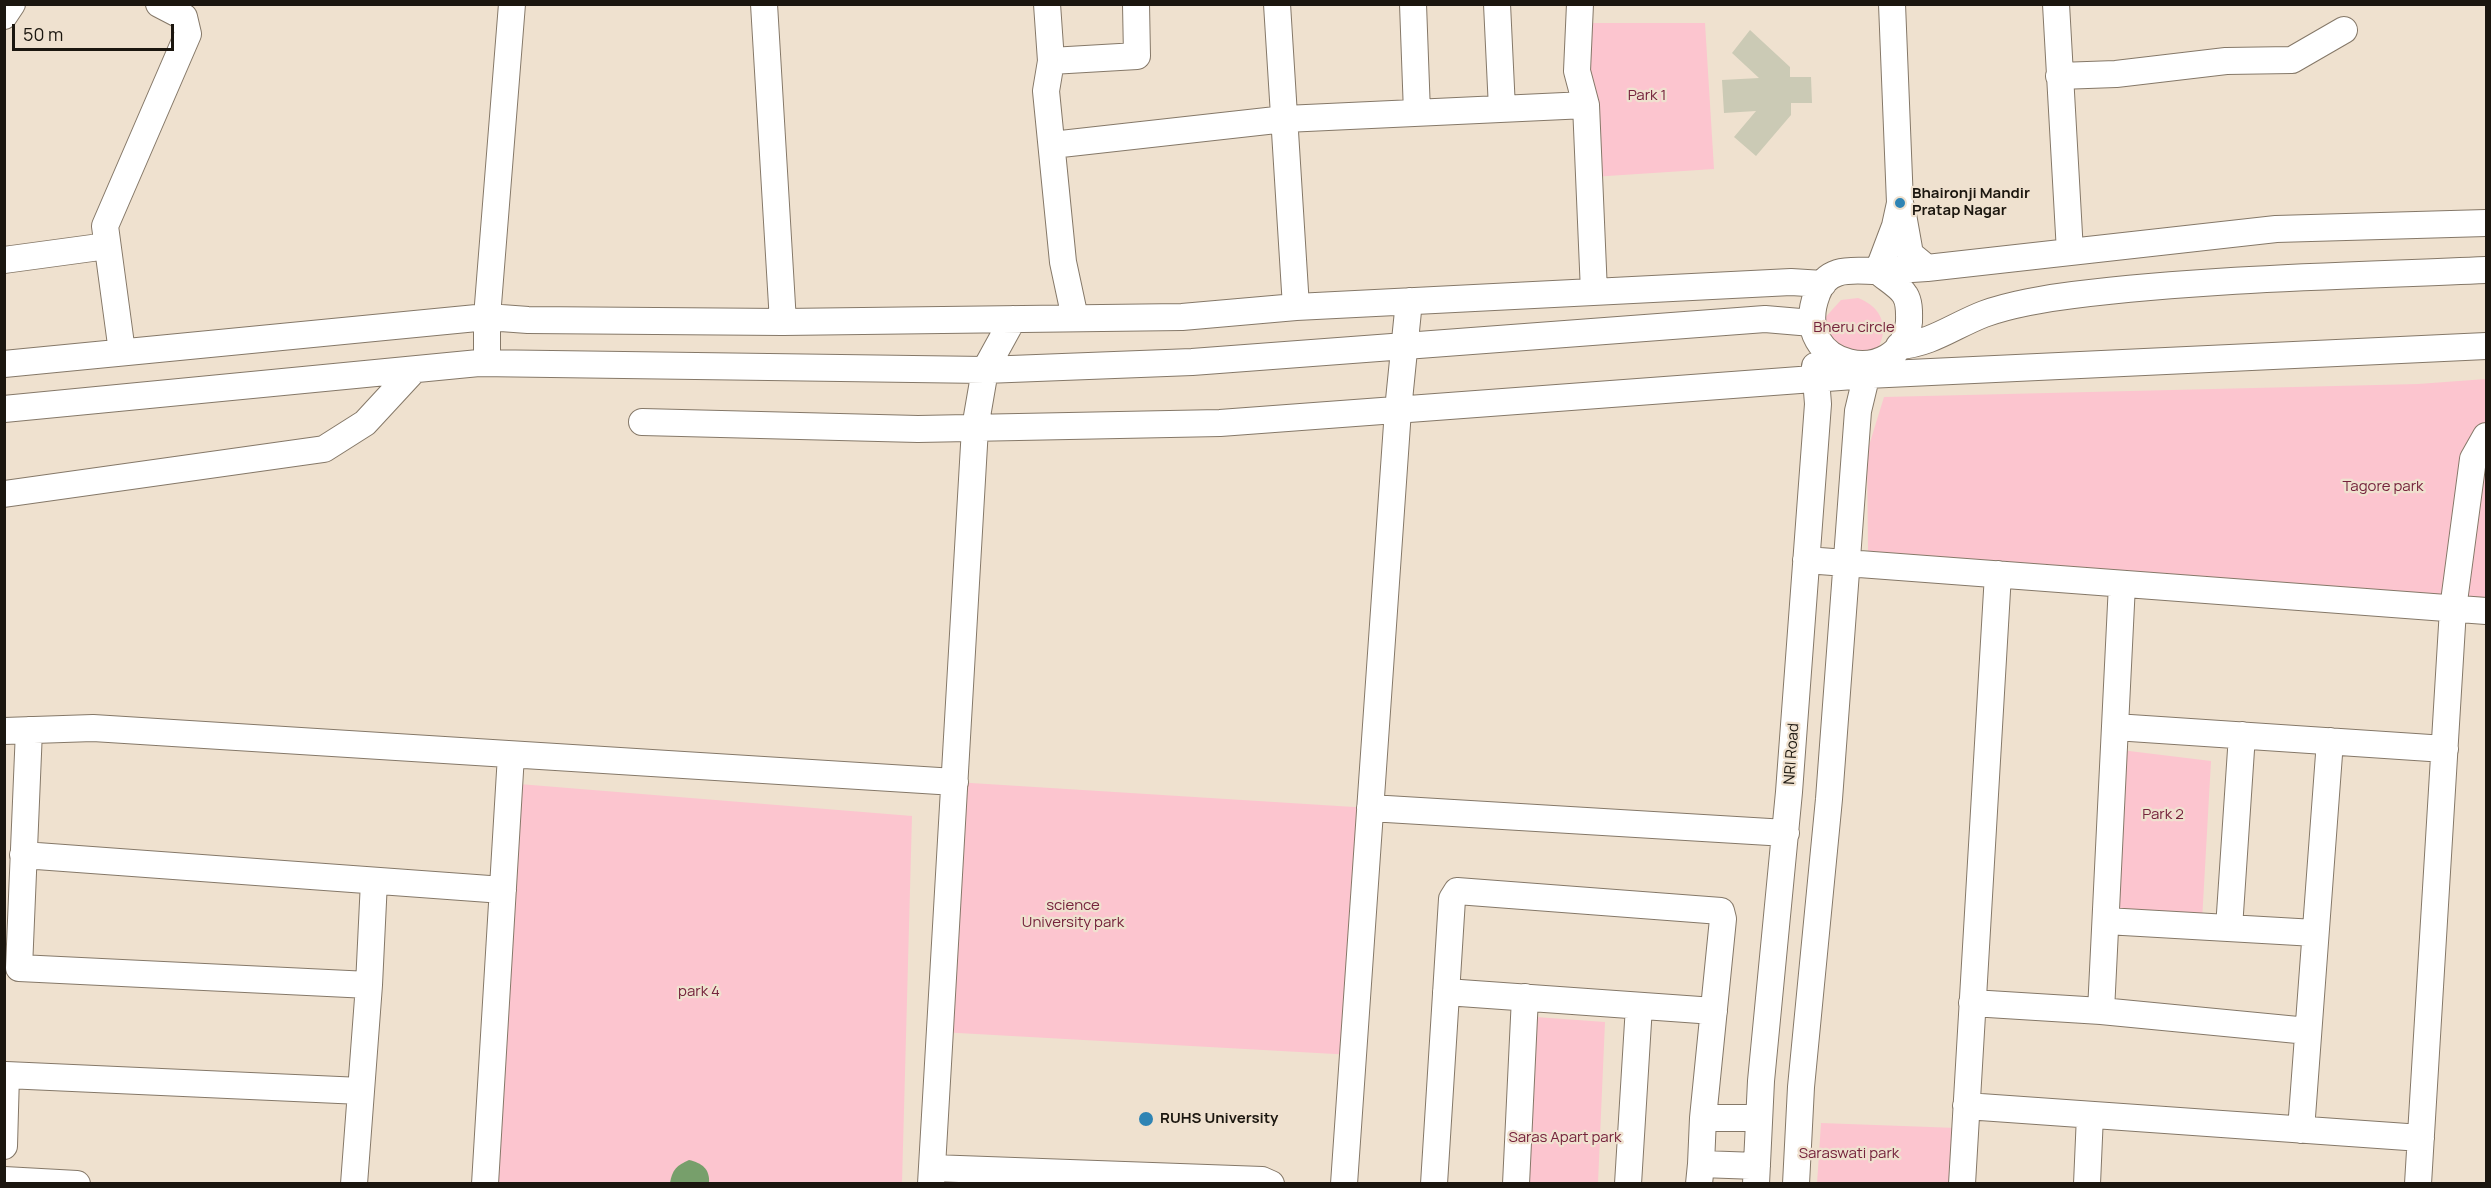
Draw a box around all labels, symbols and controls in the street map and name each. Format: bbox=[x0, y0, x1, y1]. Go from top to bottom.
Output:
scale bar bbox=[15, 12, 177, 50]
text: 50 m bbox=[23, 22, 63, 46]
park label: Park 1 bbox=[1628, 87, 1666, 105]
place label: Bhaironji Mandir Pratap Nagar bbox=[1912, 185, 2030, 220]
marker: Bhaironji Mandir Pratap Nagar bbox=[1893, 196, 1907, 210]
park label: Bheru circle bbox=[1813, 319, 1895, 337]
park label: Tagore park bbox=[2342, 478, 2424, 496]
street label: NRI Road bbox=[1781, 723, 1803, 785]
park label: Park 2 bbox=[2142, 806, 2184, 824]
park label: science University park bbox=[1022, 897, 1124, 932]
park label: park 4 bbox=[678, 983, 720, 1001]
marker: RUHS University bbox=[1137, 1110, 1155, 1128]
place label: RUHS University bbox=[1160, 1110, 1278, 1128]
park label: Saras Apart park bbox=[1508, 1129, 1622, 1147]
park label: Saraswati park bbox=[1799, 1145, 1899, 1163]

